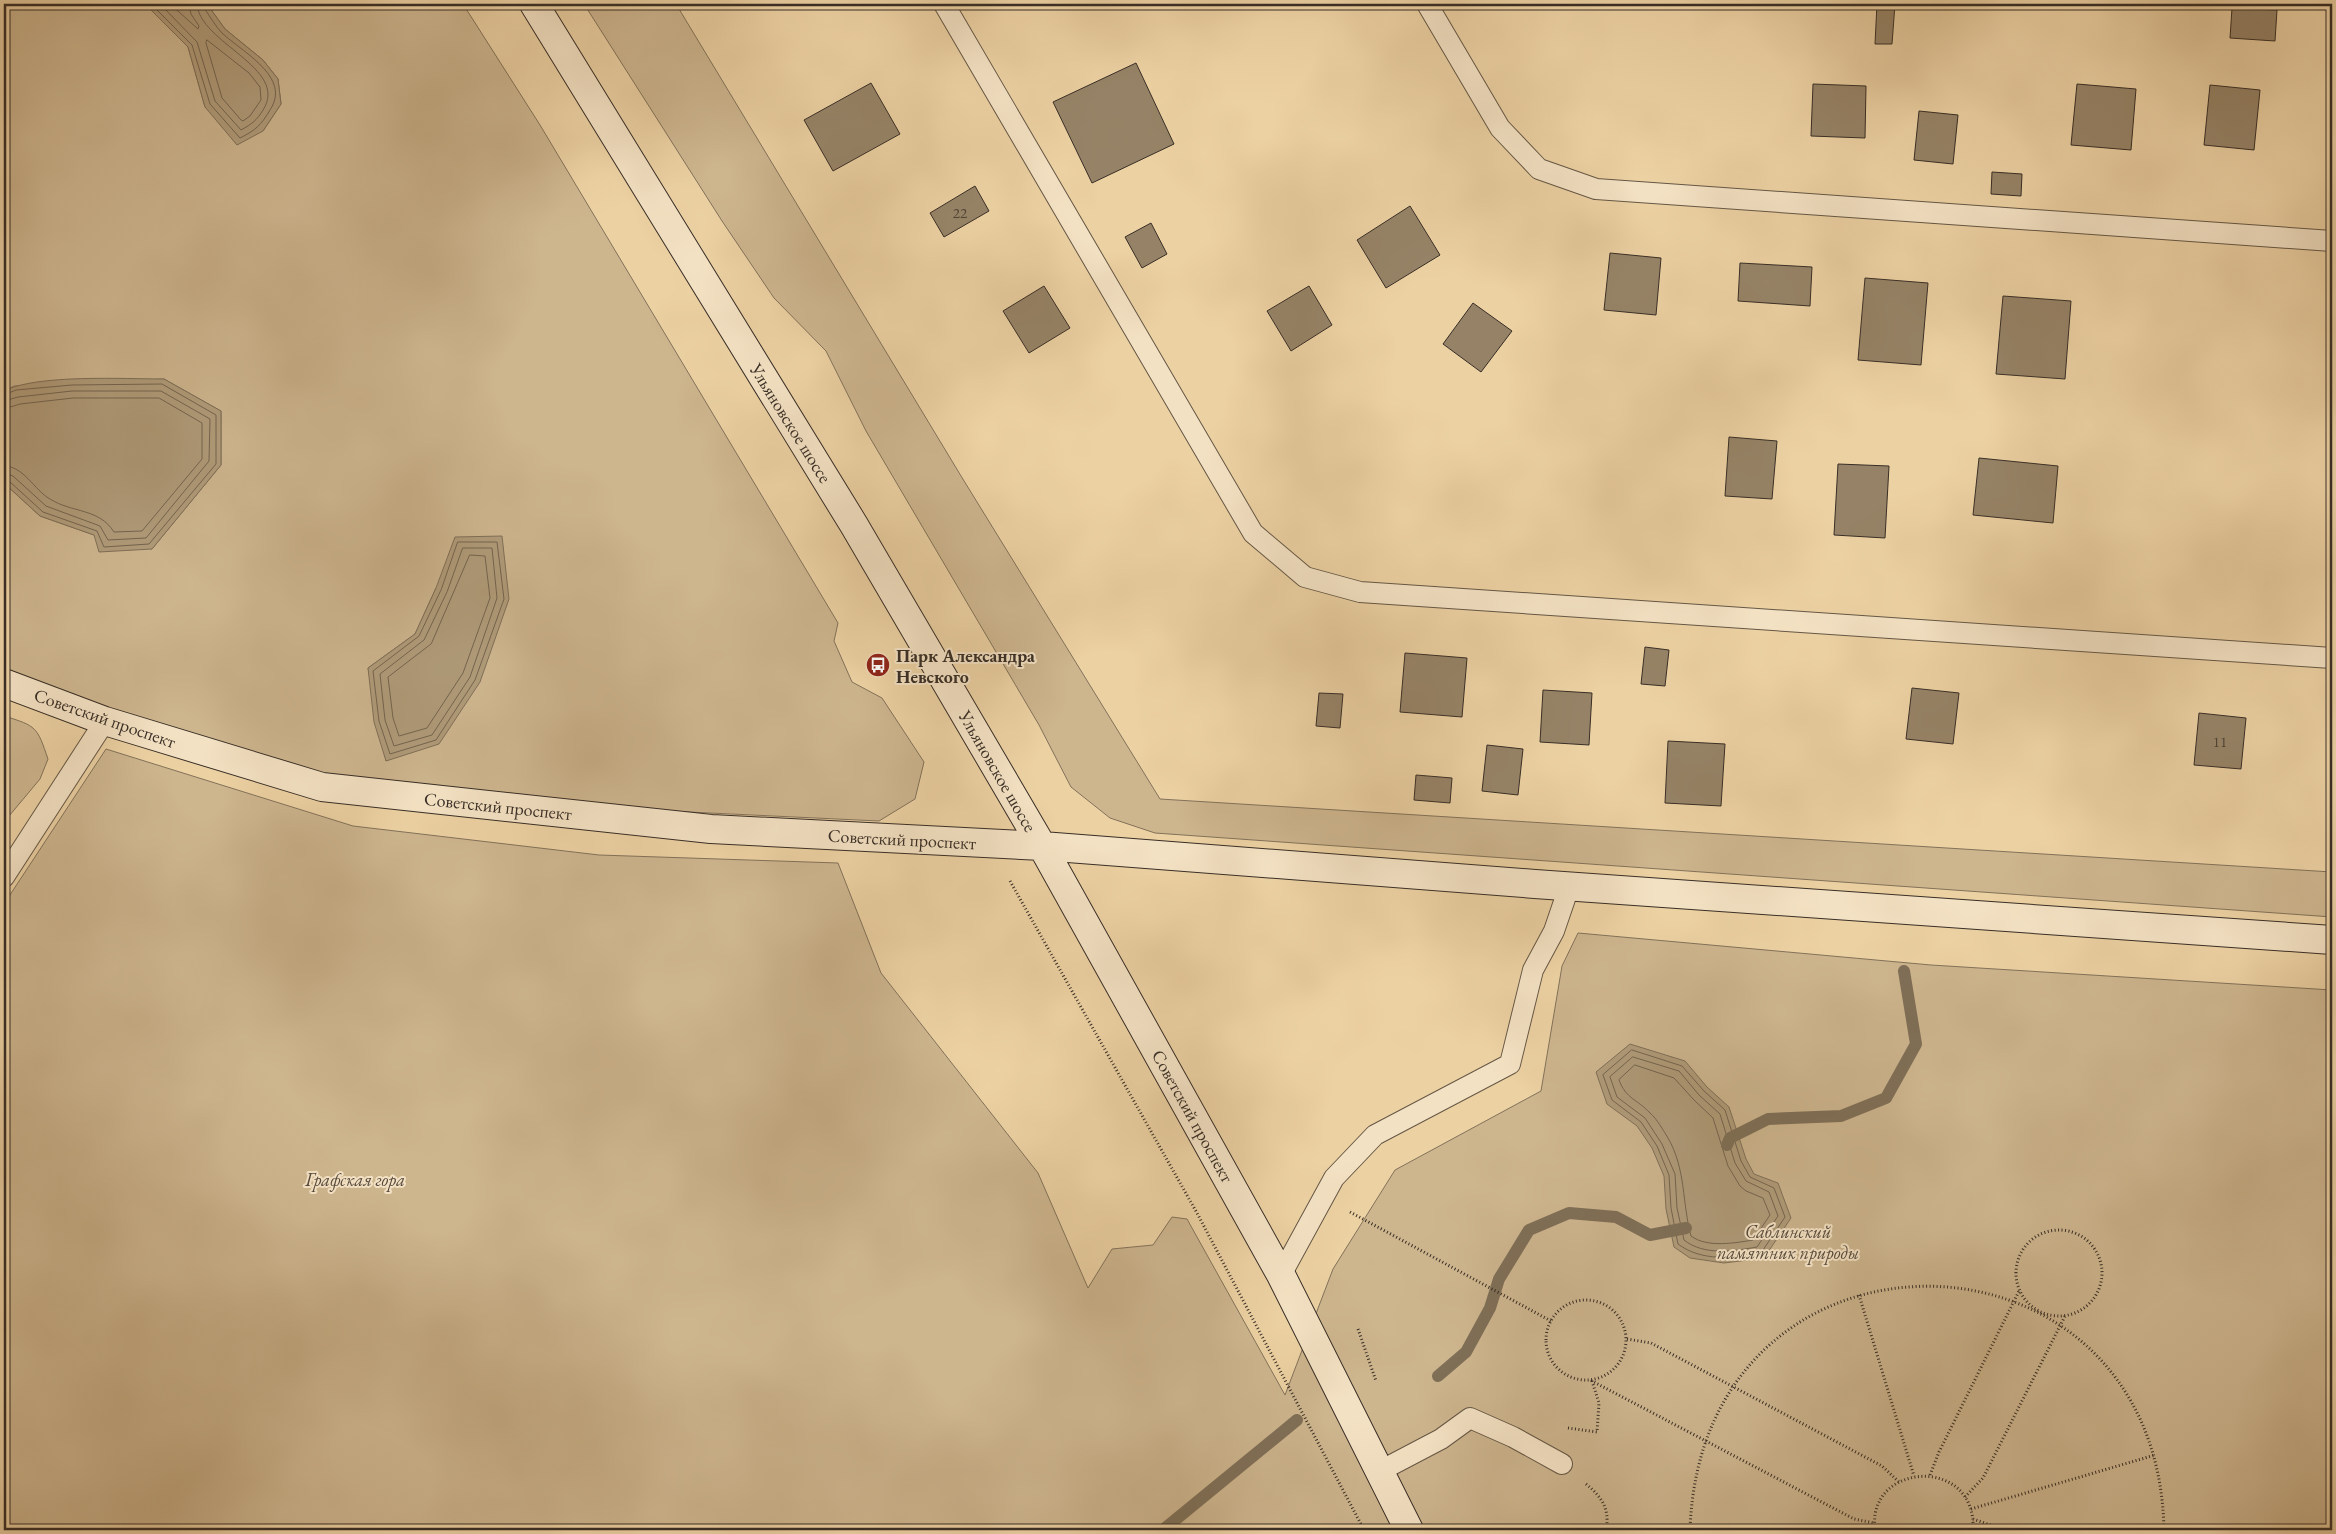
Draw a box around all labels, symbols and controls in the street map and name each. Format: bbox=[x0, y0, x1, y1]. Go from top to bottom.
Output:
house number: 22 bbox=[953, 203, 968, 222]
street label: Ульяновское шоссе bbox=[744, 358, 837, 487]
place label: Парк Александра Невского bbox=[896, 644, 1035, 688]
bus stop icon: Парк Александра Невского bbox=[865, 652, 891, 678]
street label: Советский проспект bbox=[31, 683, 179, 753]
street label: Ульяновское шоссе bbox=[953, 705, 1042, 836]
house number: 11 bbox=[2213, 732, 2227, 751]
street label: Советский проспект bbox=[423, 787, 574, 825]
street label: Советский проспект bbox=[827, 824, 977, 854]
street label: Советский проспект bbox=[1147, 1046, 1239, 1187]
park label: Графская гора bbox=[304, 1168, 405, 1192]
park label: Саблинский памятник природы bbox=[1717, 1220, 1859, 1265]

